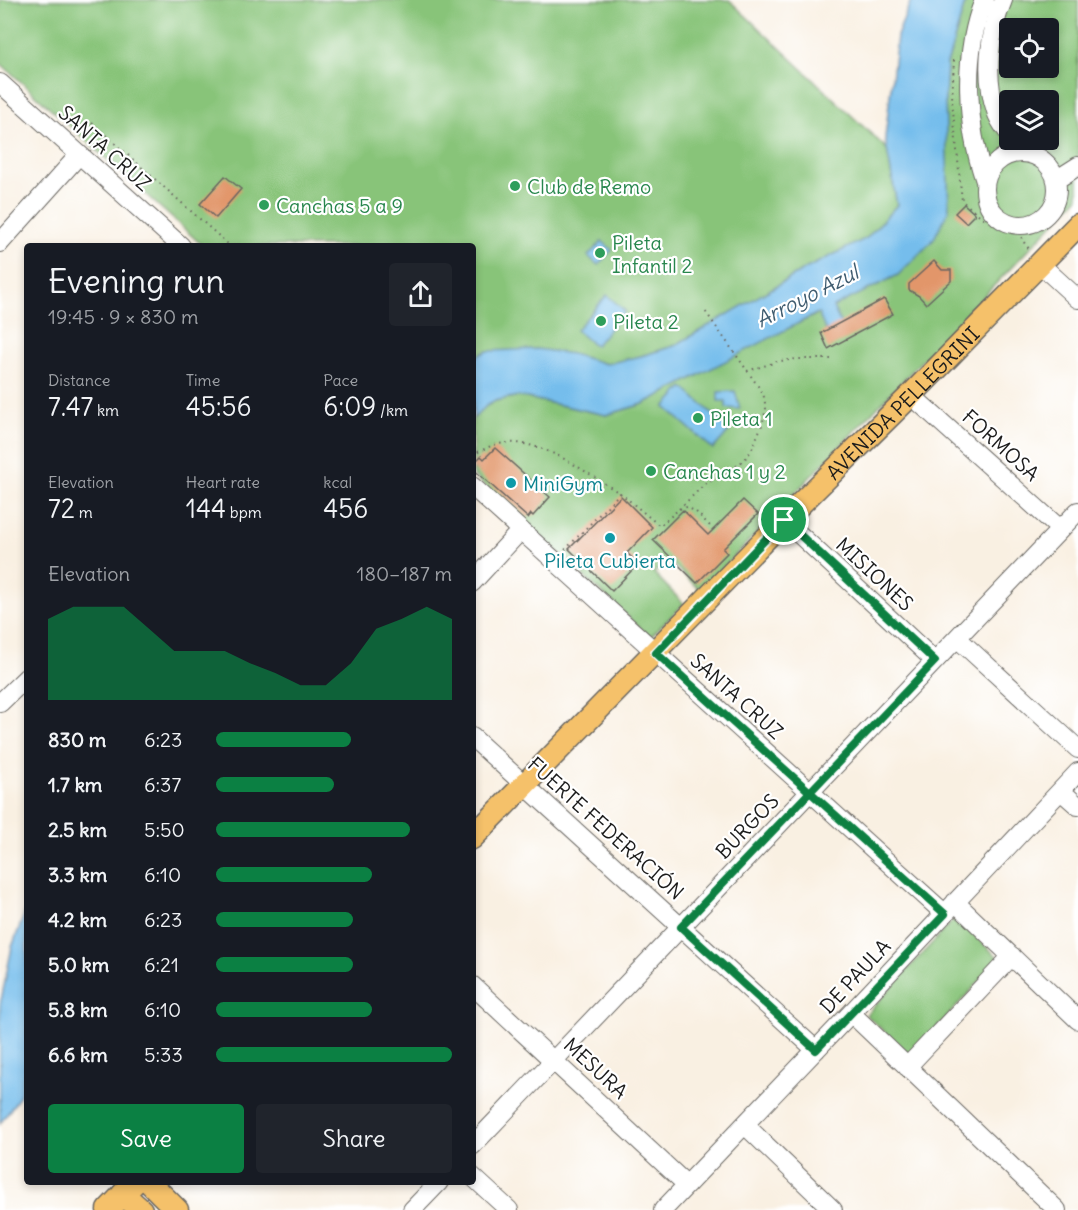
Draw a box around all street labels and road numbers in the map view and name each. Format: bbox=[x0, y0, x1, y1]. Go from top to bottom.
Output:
street label: SANTA CRUZ bbox=[54, 100, 156, 196]
street label: AVENIDA PELLEGRINI bbox=[820, 321, 984, 485]
street label: FORMOSA bbox=[957, 404, 1045, 486]
street label: MISIONES bbox=[831, 532, 919, 616]
street label: SANTA CRUZ bbox=[686, 648, 788, 744]
street label: FUERTE FEDERACIÓN bbox=[523, 751, 689, 905]
street label: BURGOS bbox=[710, 788, 784, 864]
street label: DE PAULA bbox=[814, 934, 896, 1018]
street label: MESURA bbox=[559, 1032, 633, 1104]

